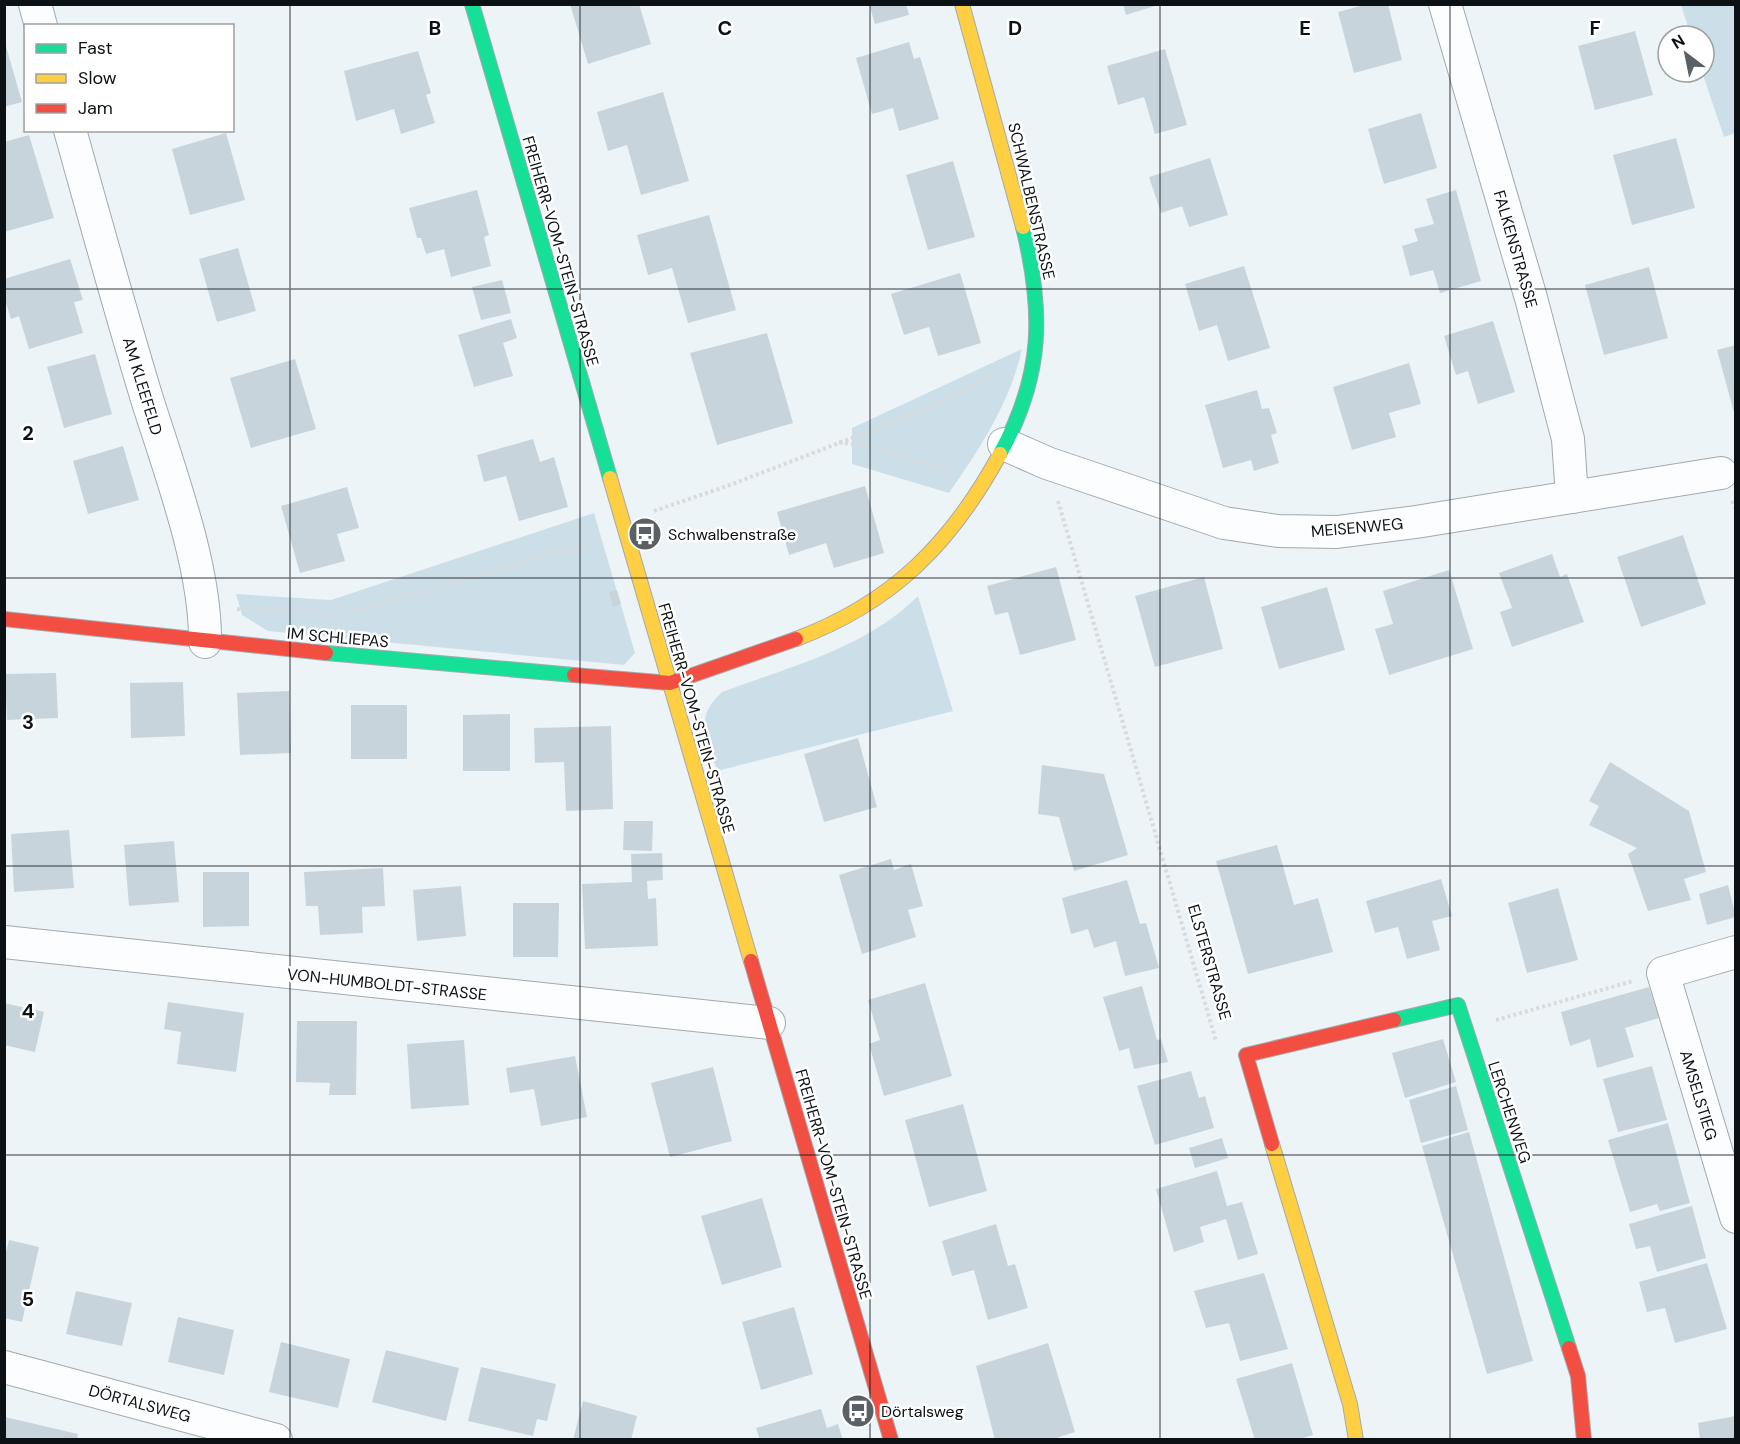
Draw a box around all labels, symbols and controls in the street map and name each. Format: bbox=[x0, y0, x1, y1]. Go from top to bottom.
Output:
text: B bbox=[429, 15, 441, 41]
text: C bbox=[718, 15, 732, 41]
text: D bbox=[1008, 15, 1022, 41]
text: E bbox=[1299, 15, 1311, 41]
text: F bbox=[1589, 15, 1601, 41]
legend bbox=[24, 24, 234, 132]
north arrow bbox=[1656, 24, 1716, 84]
text: N bbox=[1668, 30, 1689, 54]
text: Fast bbox=[78, 36, 113, 60]
text: Slow bbox=[78, 66, 117, 90]
text: Jam bbox=[78, 96, 113, 120]
street label: SCHWALBENSTRASSE bbox=[1003, 121, 1060, 282]
street label: FREIHERR-VOM-STEIN-STRASSE bbox=[518, 133, 604, 369]
street label: FALKENSTRASSE bbox=[1489, 188, 1542, 310]
street label: AM KLEEFELD bbox=[118, 335, 167, 438]
text: 2 bbox=[22, 420, 34, 446]
street label: MEISENWEG bbox=[1310, 513, 1404, 542]
bus stop icon: Schwalbenstraße bbox=[627, 516, 663, 552]
place label: Schwalbenstraße bbox=[668, 524, 796, 545]
street label: FREIHERR-VOM-STEIN-STRASSE bbox=[654, 600, 740, 836]
street label: IM SCHLIEPAS bbox=[286, 623, 390, 652]
text: 3 bbox=[22, 709, 34, 735]
street label: ELSTERSTRASSE bbox=[1183, 902, 1236, 1022]
street label: VON-HUMBOLDT-STRASSE bbox=[286, 964, 488, 1005]
text: 4 bbox=[22, 998, 35, 1024]
street label: AMSELSTIEG bbox=[1675, 1047, 1722, 1143]
street label: LERCHENWEG bbox=[1483, 1058, 1536, 1166]
street label: FREIHERR-VOM-STEIN-STRASSE bbox=[791, 1066, 877, 1302]
text: 5 bbox=[22, 1286, 34, 1312]
street label: DÖRTALSWEG bbox=[87, 1380, 193, 1427]
bus stop icon: Dörtalsweg bbox=[840, 1393, 876, 1429]
place label: Dörtalsweg bbox=[881, 1401, 964, 1422]

